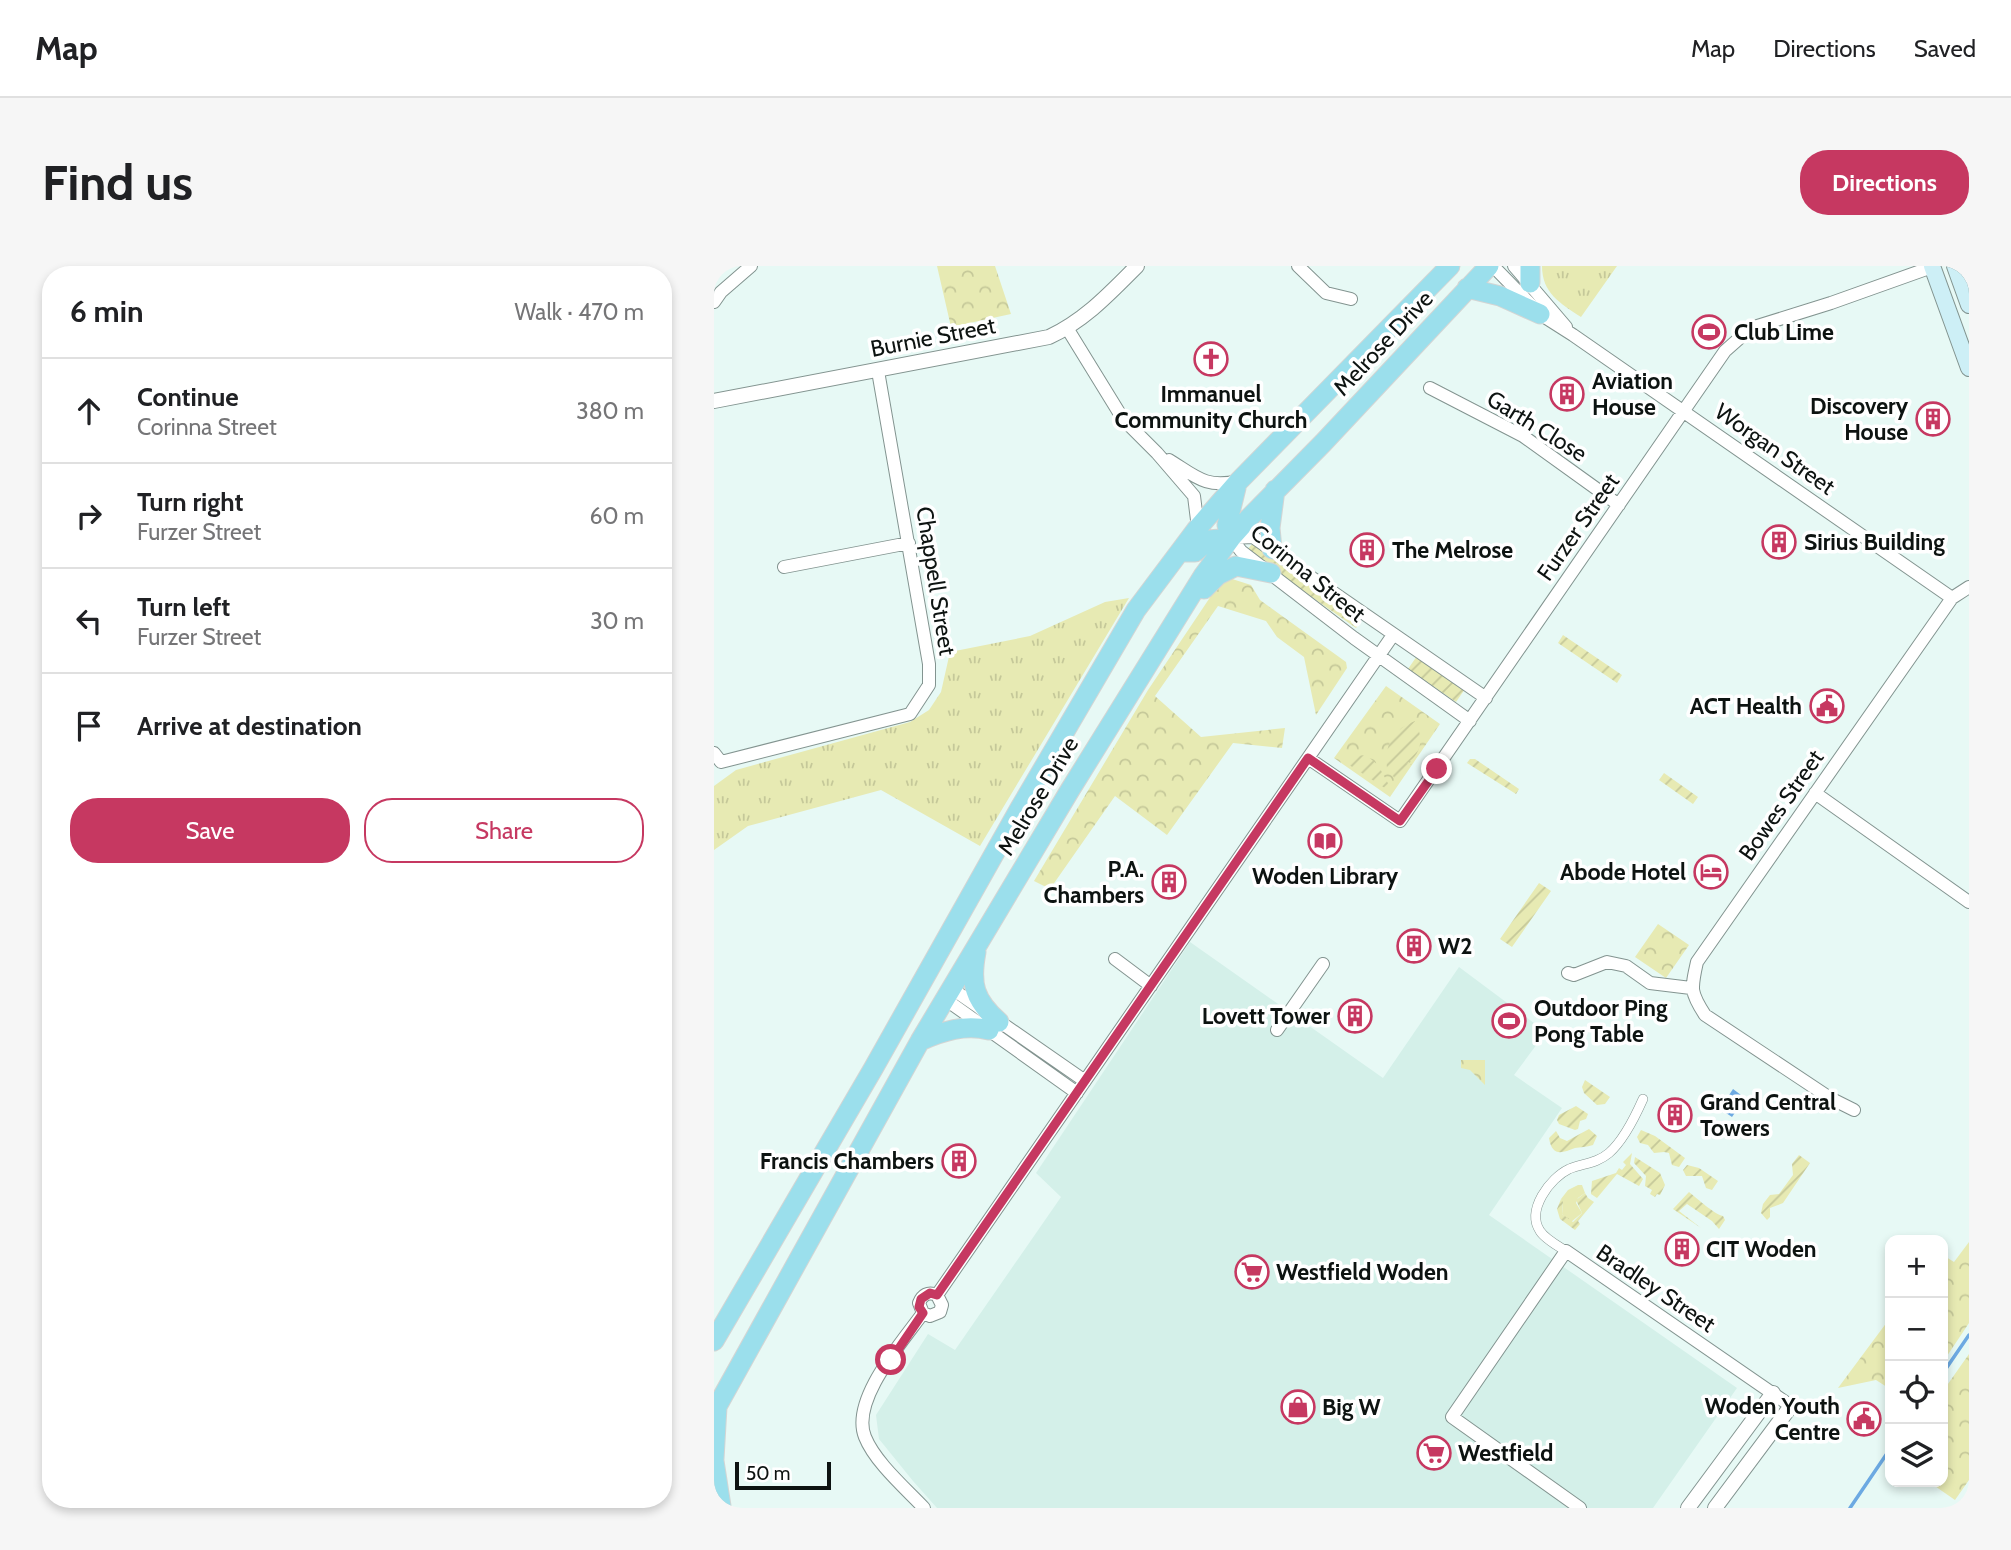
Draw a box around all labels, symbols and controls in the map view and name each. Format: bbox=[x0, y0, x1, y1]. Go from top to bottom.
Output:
text: Map bbox=[35, 28, 98, 68]
text: Map bbox=[1691, 34, 1735, 63]
text: Directions bbox=[1773, 34, 1876, 63]
text: Saved bbox=[1914, 34, 1976, 63]
button: Directions bbox=[1800, 150, 1969, 215]
text: Find us bbox=[42, 153, 193, 212]
street label: Melrose Drive bbox=[1327, 285, 1439, 401]
text: 6 min bbox=[70, 293, 143, 330]
text: Walk · 470 m bbox=[515, 298, 644, 326]
street label: Burnie Street bbox=[868, 311, 998, 363]
sports icon: Club Lime bbox=[1690, 313, 1728, 351]
place label: Club Lime bbox=[1734, 318, 1834, 346]
church icon: Immanuel Community Church bbox=[1192, 340, 1230, 378]
place label: Aviation House bbox=[1592, 367, 1673, 421]
building icon: Aviation House bbox=[1548, 375, 1586, 413]
place label: Immanuel Community Church bbox=[1115, 380, 1307, 434]
text: Continue bbox=[137, 381, 239, 413]
street label: Garth Close bbox=[1482, 384, 1592, 468]
icon: ahead bbox=[70, 392, 108, 430]
place label: Discovery House bbox=[1810, 392, 1909, 446]
text: 380 m bbox=[576, 397, 644, 425]
street label: Worgan Street bbox=[1710, 397, 1841, 501]
building icon: Discovery House bbox=[1914, 400, 1952, 438]
text: Corinna Street bbox=[137, 413, 277, 441]
street label: Furzer Street bbox=[1531, 468, 1625, 586]
text: Turn right bbox=[137, 486, 243, 518]
icon: right bbox=[70, 497, 108, 535]
text: 60 m bbox=[590, 502, 644, 530]
street label: Chappell Street bbox=[910, 505, 962, 658]
text: Furzer Street bbox=[137, 518, 261, 546]
street label: Corinna Street bbox=[1245, 518, 1371, 628]
building icon: Sirius Building bbox=[1760, 523, 1798, 561]
place label: Sirius Building bbox=[1804, 528, 1945, 556]
building icon: The Melrose bbox=[1348, 531, 1386, 569]
place label: The Melrose bbox=[1392, 536, 1513, 564]
text: Turn left bbox=[137, 591, 230, 623]
icon: left bbox=[70, 602, 108, 640]
text: 30 m bbox=[590, 607, 644, 635]
text: Furzer Street bbox=[137, 623, 261, 651]
public building icon: ACT Health bbox=[1808, 687, 1846, 725]
place label: ACT Health bbox=[1690, 692, 1802, 720]
icon: arrive bbox=[70, 707, 108, 745]
text: Arrive at destination bbox=[137, 710, 362, 742]
street label: Melrose Drive bbox=[992, 731, 1084, 860]
street label: Bowes Street bbox=[1733, 744, 1829, 866]
route end bbox=[1421, 753, 1452, 784]
button: Save bbox=[70, 798, 350, 863]
button: Share bbox=[364, 798, 644, 863]
library icon: Woden Library bbox=[1306, 822, 1344, 860]
hotel icon: Abode Hotel bbox=[1692, 853, 1730, 891]
place label: P.A. Chambers bbox=[1044, 855, 1144, 909]
place label: Abode Hotel bbox=[1560, 858, 1686, 886]
place label: Woden Library bbox=[1252, 862, 1399, 890]
building icon: P.A. Chambers bbox=[1150, 863, 1188, 901]
building icon: W2 bbox=[1395, 927, 1433, 965]
place label: W2 bbox=[1438, 932, 1472, 960]
place label: Outdoor Ping Pong Table bbox=[1534, 994, 1668, 1048]
building icon: Lovett Tower bbox=[1336, 997, 1374, 1035]
place label: Lovett Tower bbox=[1202, 1002, 1330, 1030]
sports icon: Outdoor Ping Pong Table bbox=[1490, 1002, 1528, 1040]
place label: Grand Central Towers bbox=[1700, 1088, 1836, 1142]
building icon: Grand Central Towers bbox=[1656, 1096, 1694, 1134]
building icon: Francis Chambers bbox=[940, 1142, 978, 1180]
place label: Francis Chambers bbox=[760, 1147, 934, 1175]
building icon: CIT Woden bbox=[1663, 1230, 1701, 1268]
place label: CIT Woden bbox=[1706, 1235, 1816, 1263]
map controls bbox=[1885, 1235, 1948, 1487]
button: + bbox=[1885, 1235, 1948, 1298]
street label: Bradley Street bbox=[1591, 1238, 1721, 1338]
supermarket icon: Westfield Woden bbox=[1233, 1253, 1271, 1291]
place label: Westfield Woden bbox=[1276, 1258, 1448, 1286]
button: − bbox=[1885, 1298, 1948, 1361]
route start bbox=[875, 1344, 906, 1375]
button: locate bbox=[1885, 1361, 1948, 1424]
shop icon: Big W bbox=[1279, 1388, 1317, 1426]
place label: Woden Youth Centre bbox=[1704, 1392, 1840, 1446]
place label: Big W bbox=[1322, 1393, 1381, 1421]
public building icon: Woden Youth Centre bbox=[1845, 1400, 1883, 1438]
button: layers bbox=[1885, 1424, 1948, 1487]
supermarket icon: Westfield bbox=[1415, 1434, 1453, 1472]
place label: Westfield bbox=[1458, 1439, 1553, 1467]
scale bar bbox=[735, 1459, 831, 1491]
text: 50 m bbox=[746, 1462, 790, 1485]

